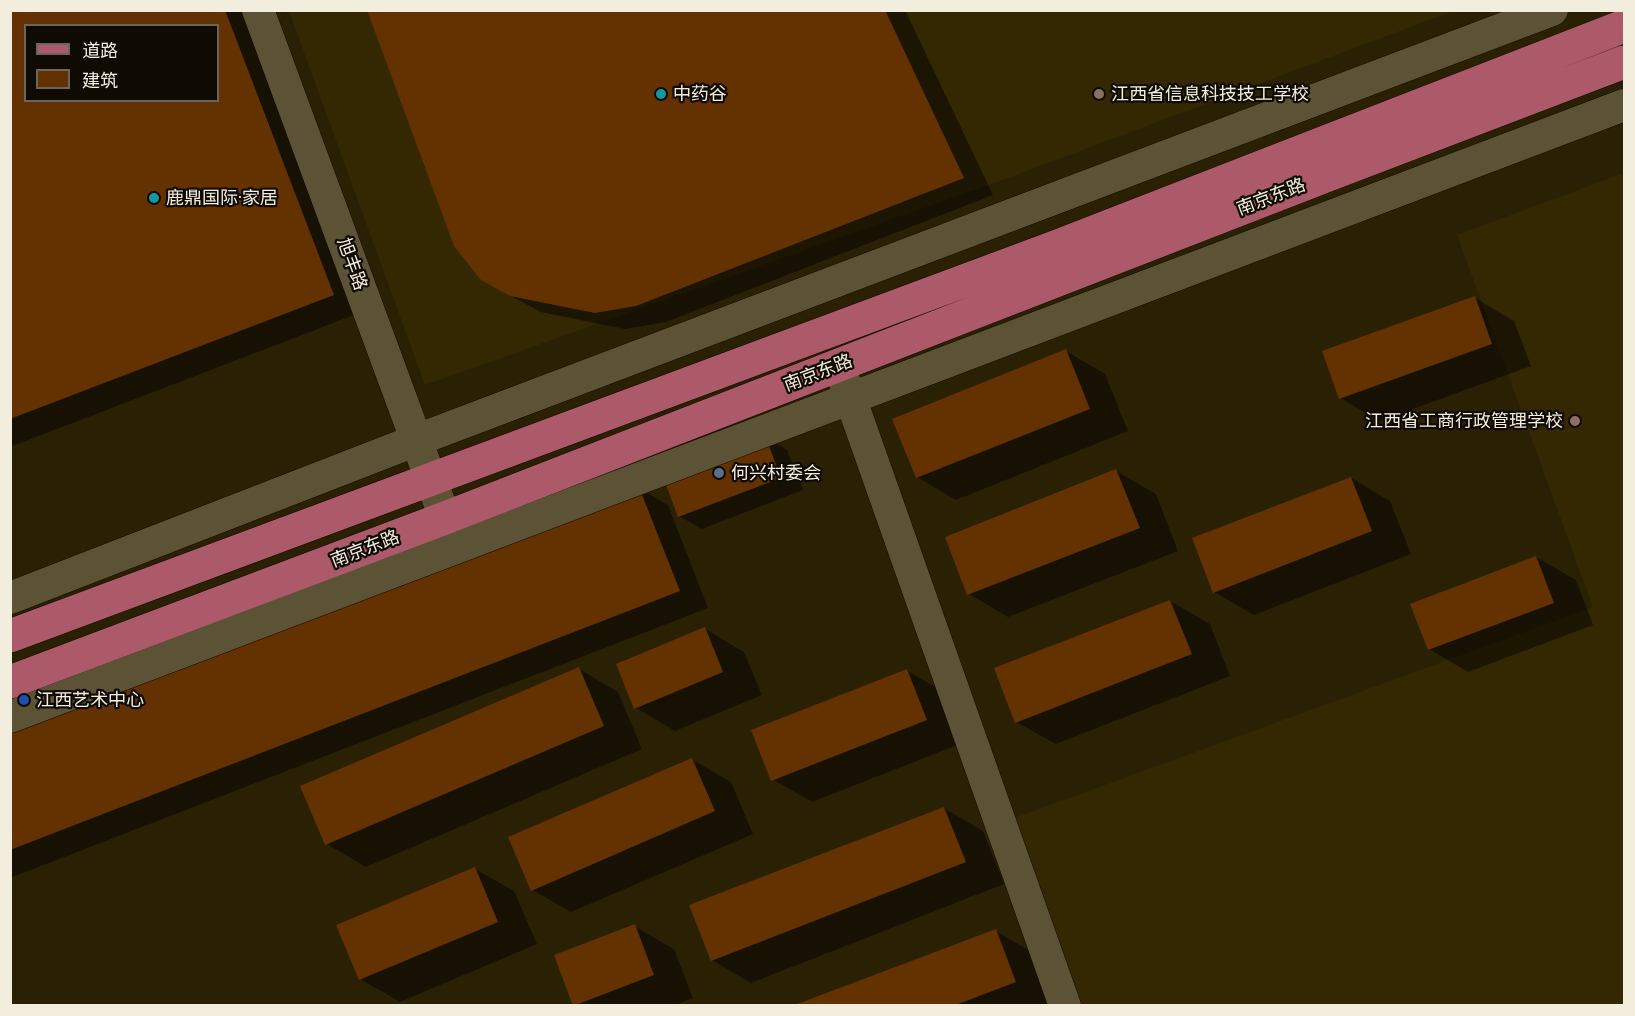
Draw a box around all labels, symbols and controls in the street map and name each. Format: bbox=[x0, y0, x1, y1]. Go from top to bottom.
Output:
legend bbox=[24, 24, 219, 102]
text: 道路 bbox=[82, 40, 118, 61]
text: 建筑 bbox=[82, 70, 118, 91]
place label: 中药谷 bbox=[673, 83, 727, 105]
place label: 江西省信息科技技工学校 bbox=[1111, 83, 1309, 105]
marker: 中药谷 bbox=[654, 87, 668, 101]
marker: 江西省信息科技技工学校 bbox=[1092, 87, 1106, 101]
street label: 南京东路 bbox=[1234, 174, 1308, 220]
place label: 鹿鼎国际·家居 bbox=[166, 187, 278, 209]
marker: 鹿鼎国际·家居 bbox=[147, 191, 161, 205]
street label: 旭丰路 bbox=[333, 235, 371, 293]
street label: 南京东路 bbox=[781, 350, 855, 396]
place label: 江西省工商行政管理学校 bbox=[1365, 410, 1563, 432]
marker: 江西省工商行政管理学校 bbox=[1568, 414, 1582, 428]
place label: 何兴村委会 bbox=[731, 462, 821, 484]
marker: 何兴村委会 bbox=[712, 466, 726, 480]
street label: 南京东路 bbox=[328, 526, 402, 572]
place label: 江西艺术中心 bbox=[36, 689, 144, 711]
marker: 江西艺术中心 bbox=[17, 693, 31, 707]

